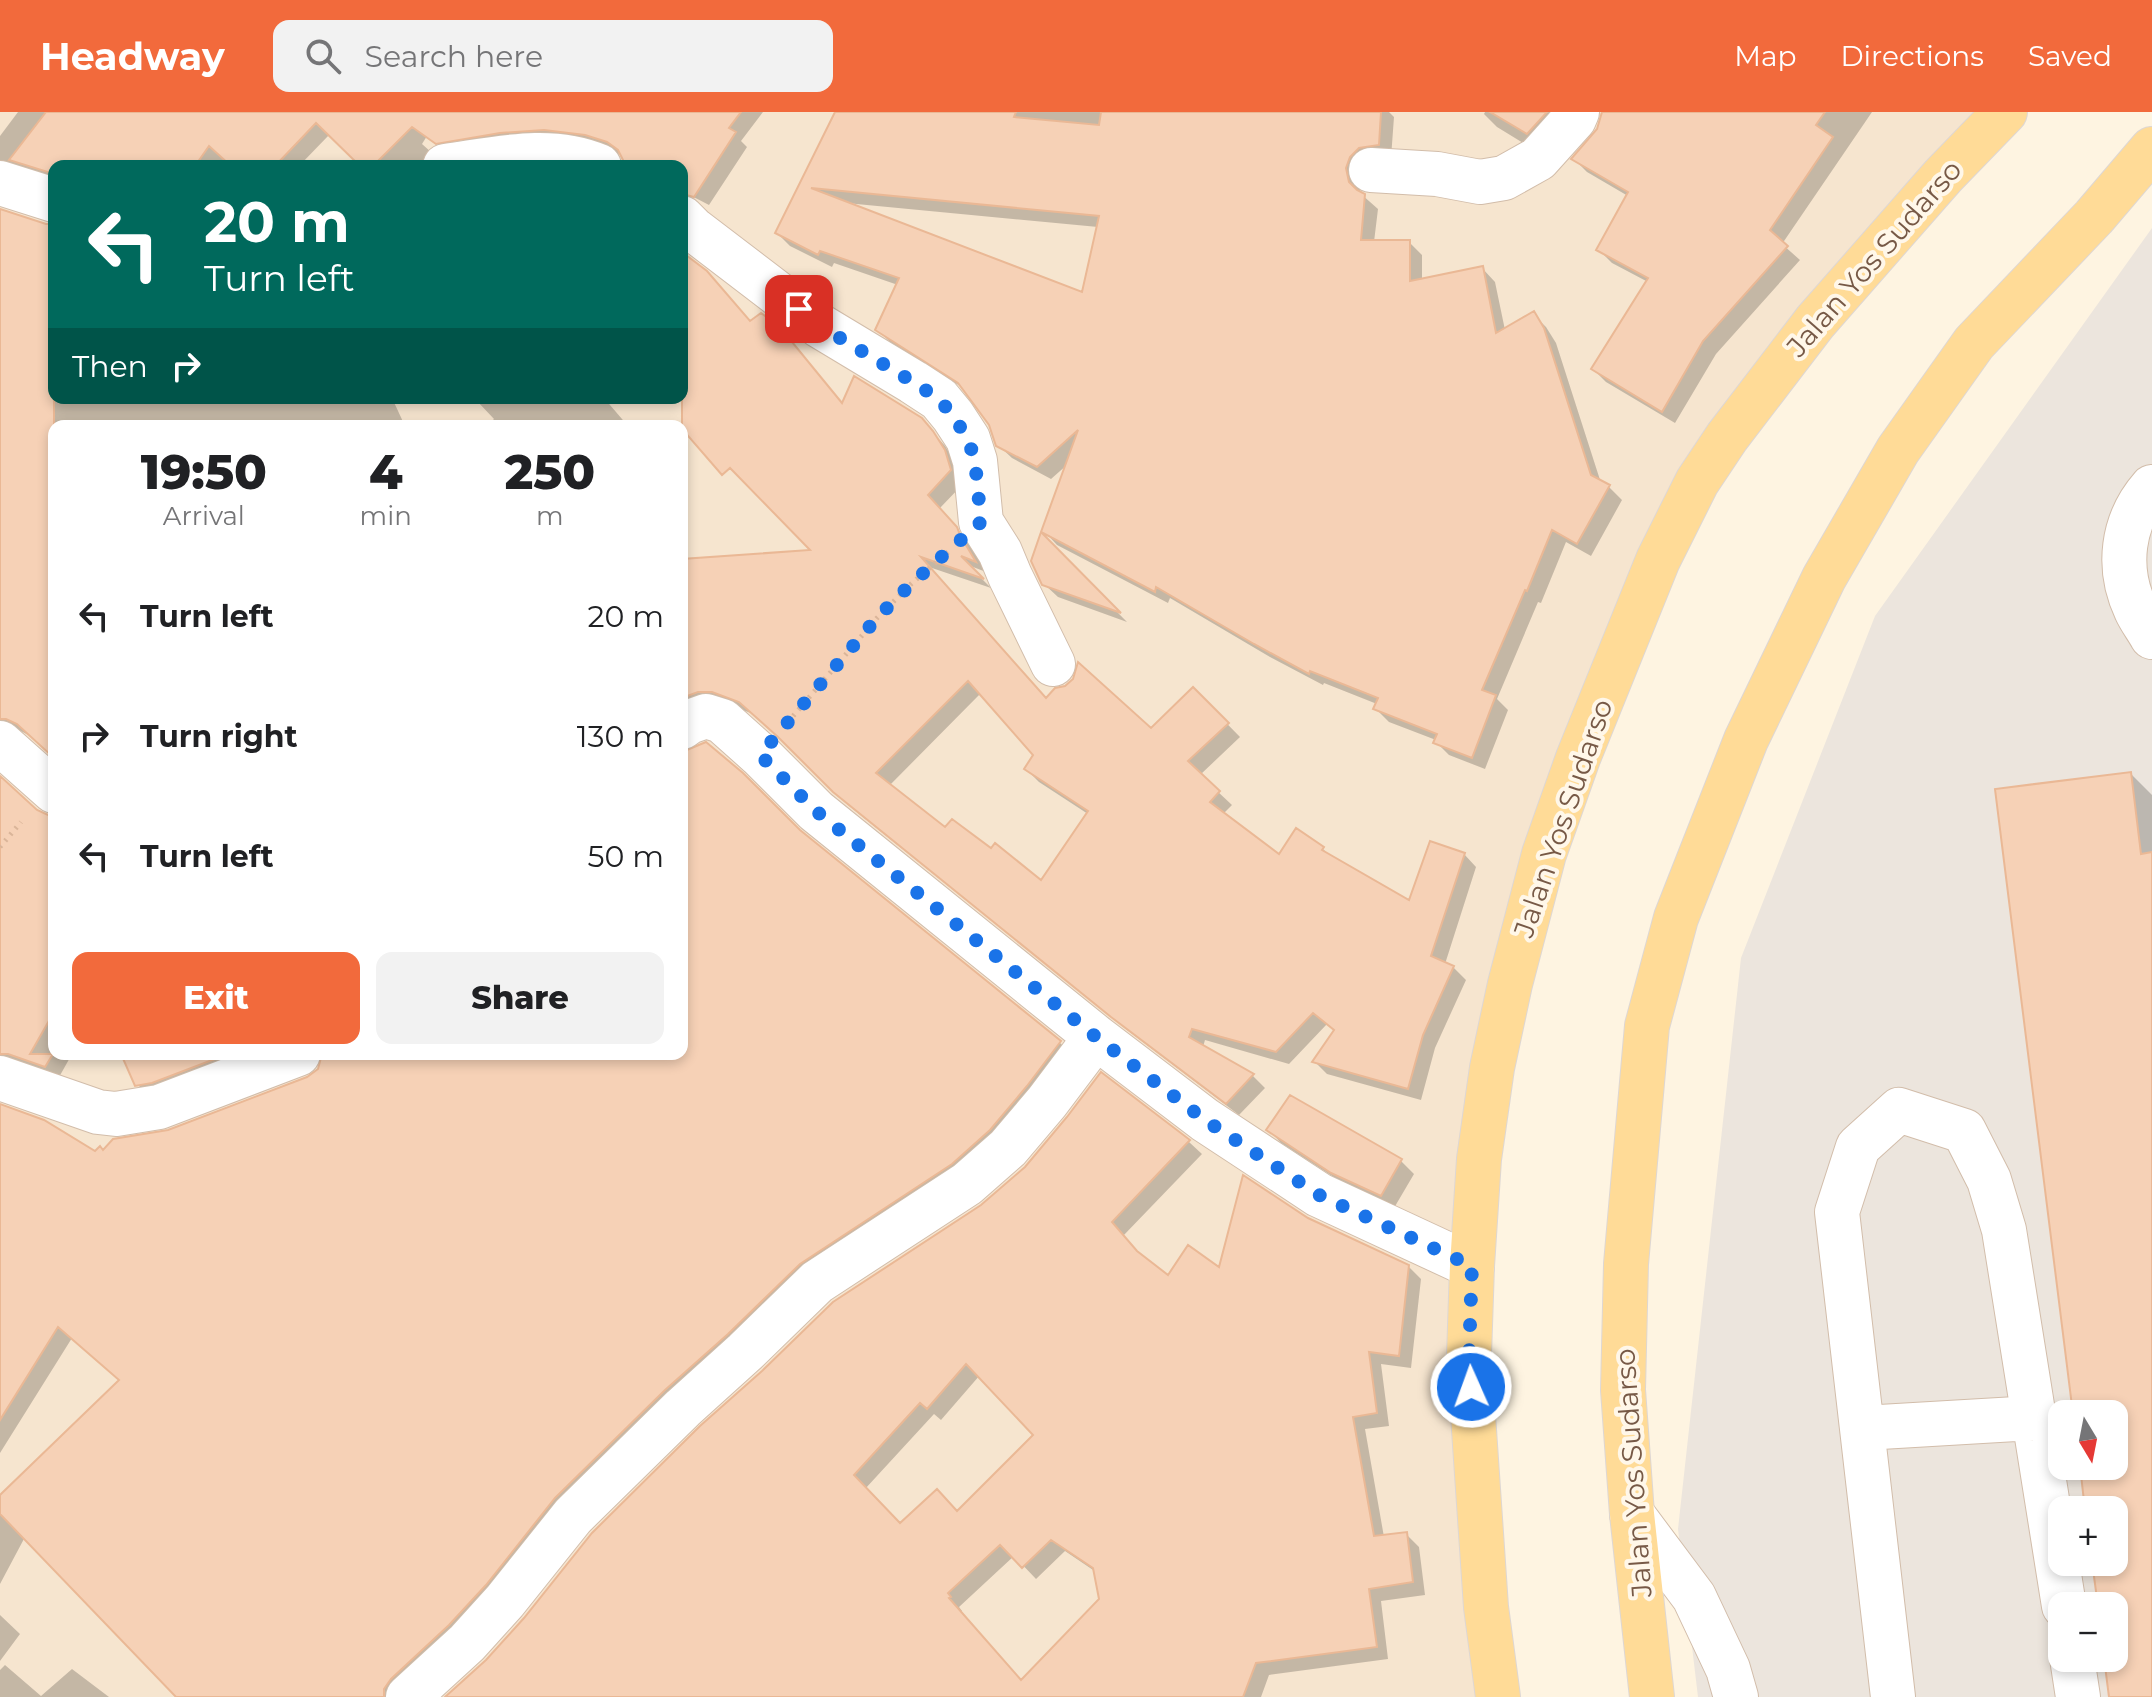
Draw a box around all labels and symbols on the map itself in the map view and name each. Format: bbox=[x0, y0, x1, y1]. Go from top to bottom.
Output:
street label: Jalan Yos Sudarso bbox=[1779, 153, 1969, 364]
pin bbox=[765, 275, 833, 343]
street label: Jalan Yos Sudarso bbox=[1506, 695, 1620, 942]
position arrow bbox=[1429, 1345, 1513, 1429]
street label: Jalan Yos Sudarso bbox=[1607, 1347, 1659, 1600]
north arrow bbox=[2048, 1400, 2128, 1480]

